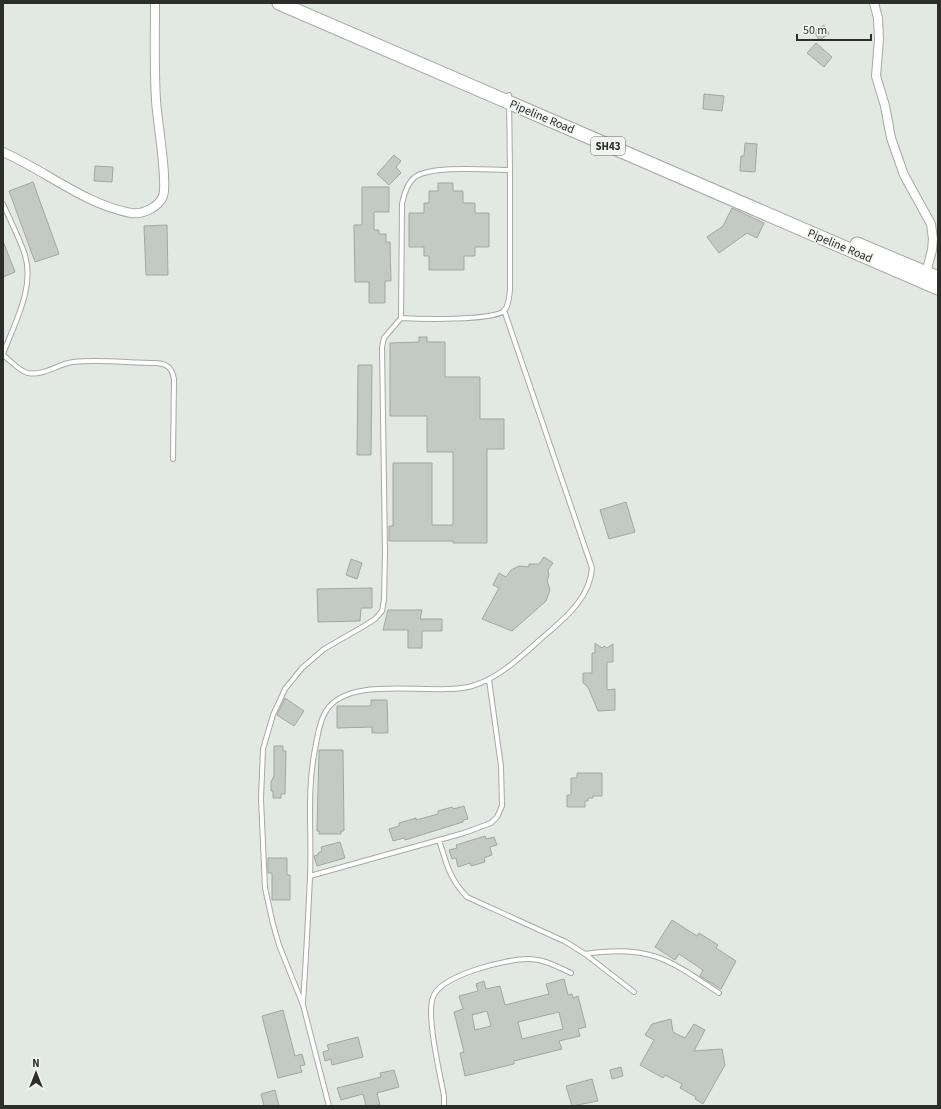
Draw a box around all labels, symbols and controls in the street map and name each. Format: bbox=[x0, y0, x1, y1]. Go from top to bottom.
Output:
scale bar bbox=[797, 16, 871, 42]
text: 50 m bbox=[803, 22, 827, 39]
street label: Pipeline Road bbox=[507, 96, 577, 138]
road number: SH43 bbox=[591, 137, 625, 155]
street label: Pipeline Road bbox=[805, 225, 875, 267]
north arrow bbox=[16, 1053, 56, 1093]
text: N bbox=[32, 1056, 40, 1071]

